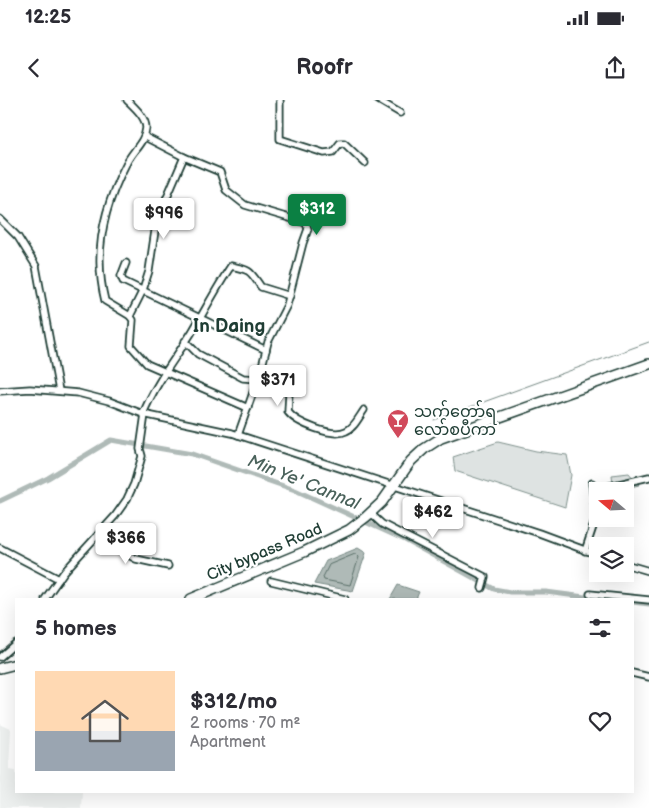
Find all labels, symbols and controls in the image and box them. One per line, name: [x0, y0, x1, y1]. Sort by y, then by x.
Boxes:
text: 12:25: [25, 6, 71, 29]
icon: back: [20, 54, 48, 82]
text: Roofr: [296, 54, 353, 81]
icon: share: [601, 54, 629, 82]
pin: $312: [287, 194, 347, 236]
pin: $996: [134, 198, 194, 240]
text: $312: [299, 200, 335, 219]
text: $996: [145, 204, 184, 223]
district label: In Daing: [193, 315, 265, 338]
pin: $371: [248, 364, 308, 407]
text: $371: [260, 371, 296, 390]
place label: သက်တော်ရ လော်စပီကာ: [414, 400, 497, 440]
bar icon: သက်တော်ရ လော်စပီကာ: [386, 408, 410, 439]
water label: Min Ye' Cannal: [245, 450, 364, 515]
north arrow: [589, 482, 634, 528]
map controls: [589, 482, 634, 582]
pin: $462: [403, 496, 463, 539]
text: $462: [413, 503, 453, 522]
street label: City bypass Road: [204, 519, 325, 585]
pin: $366: [96, 522, 156, 565]
text: $366: [106, 529, 146, 548]
button: layers: [589, 537, 634, 582]
icon: filters: [586, 614, 614, 642]
text: 5 homes: [35, 616, 117, 641]
text: $312/mo: [190, 689, 277, 714]
icon: home: [75, 691, 135, 751]
icon: heart: [586, 707, 614, 735]
text: 2 rooms · 70 m²: [190, 714, 300, 733]
text: Apartment: [190, 733, 266, 752]

